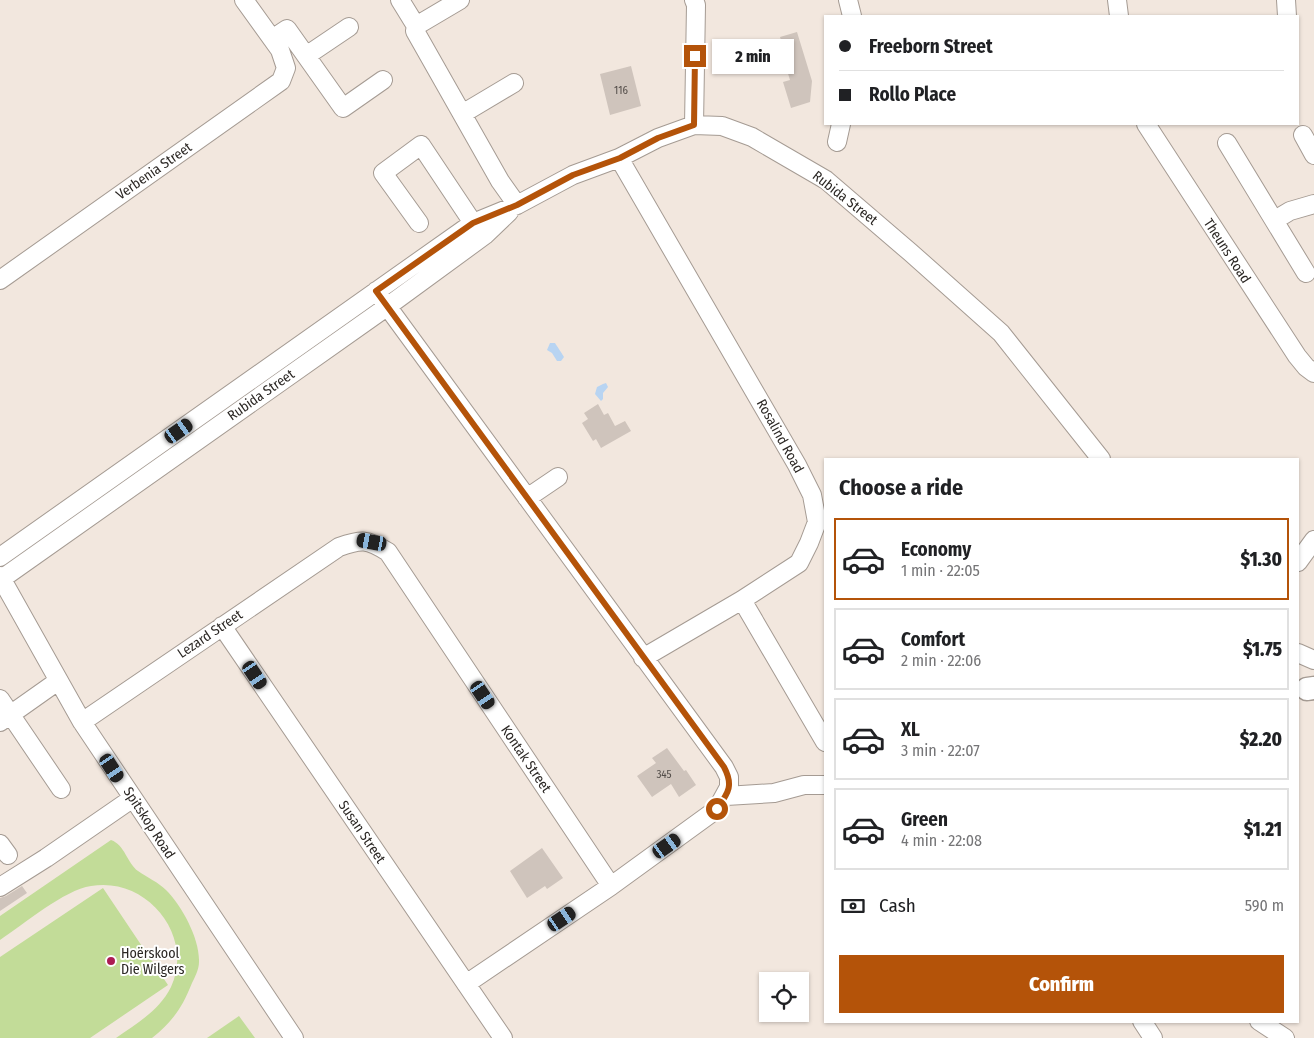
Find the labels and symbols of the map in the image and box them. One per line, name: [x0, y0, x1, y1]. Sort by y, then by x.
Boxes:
callout: 2 min: [712, 38, 795, 74]
route end: [684, 45, 706, 67]
house number: 116: [614, 84, 628, 97]
street label: Verbenia Street: [113, 138, 195, 203]
street label: Rubida Street: [809, 167, 881, 229]
street label: Theuns Road: [1200, 215, 1254, 287]
street label: Rubida Street: [224, 365, 298, 424]
street label: Rosalind Road: [753, 396, 807, 476]
car: [162, 416, 195, 446]
car: [355, 532, 388, 552]
street label: Lezard Street: [174, 606, 246, 662]
car: [240, 658, 269, 692]
car: [468, 678, 497, 712]
street label: Kontak Street: [497, 722, 555, 796]
car: [97, 751, 126, 785]
house number: 345: [656, 768, 672, 781]
street label: Spitskop Road: [120, 784, 178, 862]
street label: Susan Street: [335, 797, 389, 867]
route start: [706, 798, 728, 820]
car: [650, 831, 683, 861]
car: [545, 904, 578, 934]
place label: Hoërskool Die Wilgers: [121, 945, 185, 978]
marker: Hoërskool Die Wilgers: [105, 955, 117, 967]

